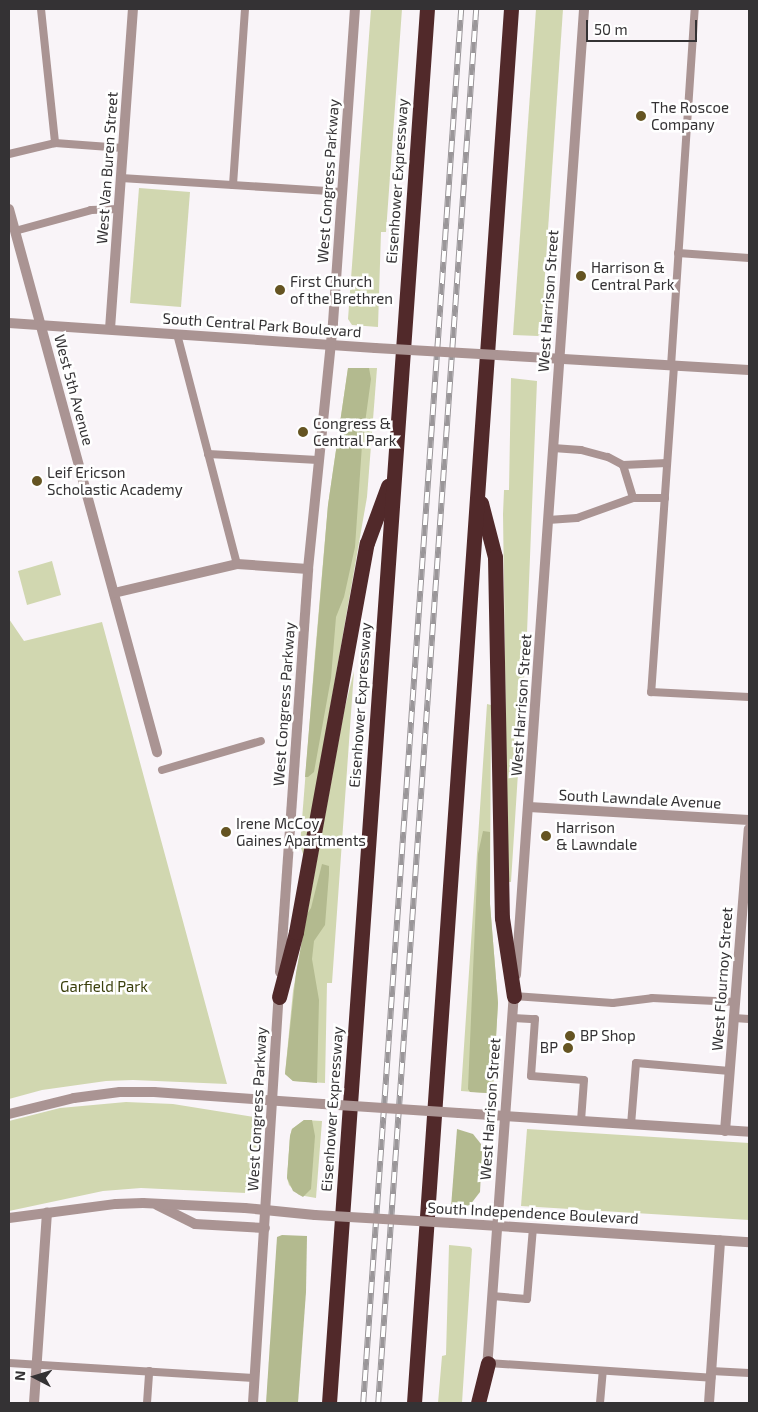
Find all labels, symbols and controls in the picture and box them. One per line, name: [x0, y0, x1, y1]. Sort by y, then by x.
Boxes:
scale bar: [588, 10, 699, 42]
text: 50 m: [594, 20, 628, 38]
street label: West Van Buren Street: [93, 91, 121, 245]
street label: West Congress Parkway: [313, 98, 343, 264]
street label: Eisenhower Expressway: [382, 98, 412, 264]
place label: The Roscoe Company: [651, 98, 729, 133]
marker: The Roscoe Company: [635, 110, 647, 122]
street label: West Harrison Street: [534, 229, 562, 373]
place label: Harrison & Central Park: [591, 258, 675, 293]
marker: Harrison & Central Park: [575, 270, 587, 282]
place label: First Church of the Brethren: [290, 272, 394, 307]
marker: First Church of the Brethren: [274, 284, 286, 296]
street label: South Central Park Boulevard: [162, 309, 362, 341]
street label: West 5th Avenue: [50, 332, 98, 448]
place label: Congress & Central Park: [313, 414, 397, 449]
marker: Congress & Central Park: [297, 426, 309, 438]
place label: Leif Ericson Scholastic Academy: [47, 463, 183, 498]
marker: Leif Ericson Scholastic Academy: [31, 475, 43, 487]
street label: West Congress Parkway: [269, 621, 299, 787]
street label: Eisenhower Expressway: [345, 622, 375, 788]
street label: West Harrison Street: [507, 633, 535, 777]
street label: South Lawndale Avenue: [558, 786, 722, 812]
place label: Irene McCoy Gaines Apartments: [236, 814, 366, 849]
place label: Harrison & Lawndale: [556, 818, 637, 853]
marker: Irene McCoy Gaines Apartments: [220, 826, 232, 838]
marker: Harrison & Lawndale: [540, 830, 552, 842]
street label: West Flournoy Street: [708, 906, 736, 1052]
park label: Garfield Park: [60, 978, 148, 996]
street label: West Congress Parkway: [244, 1026, 270, 1192]
street label: Eisenhower Expressway: [317, 1026, 347, 1192]
place label: BP Shop: [580, 1027, 636, 1045]
marker: BP Shop: [564, 1030, 576, 1042]
street label: West Harrison Street: [476, 1037, 504, 1181]
place label: BP: [540, 1039, 558, 1057]
marker: BP: [562, 1042, 574, 1054]
street label: South Independence Boulevard: [427, 1198, 639, 1228]
north arrow: [10, 1352, 60, 1402]
text: N: [11, 1370, 28, 1381]

